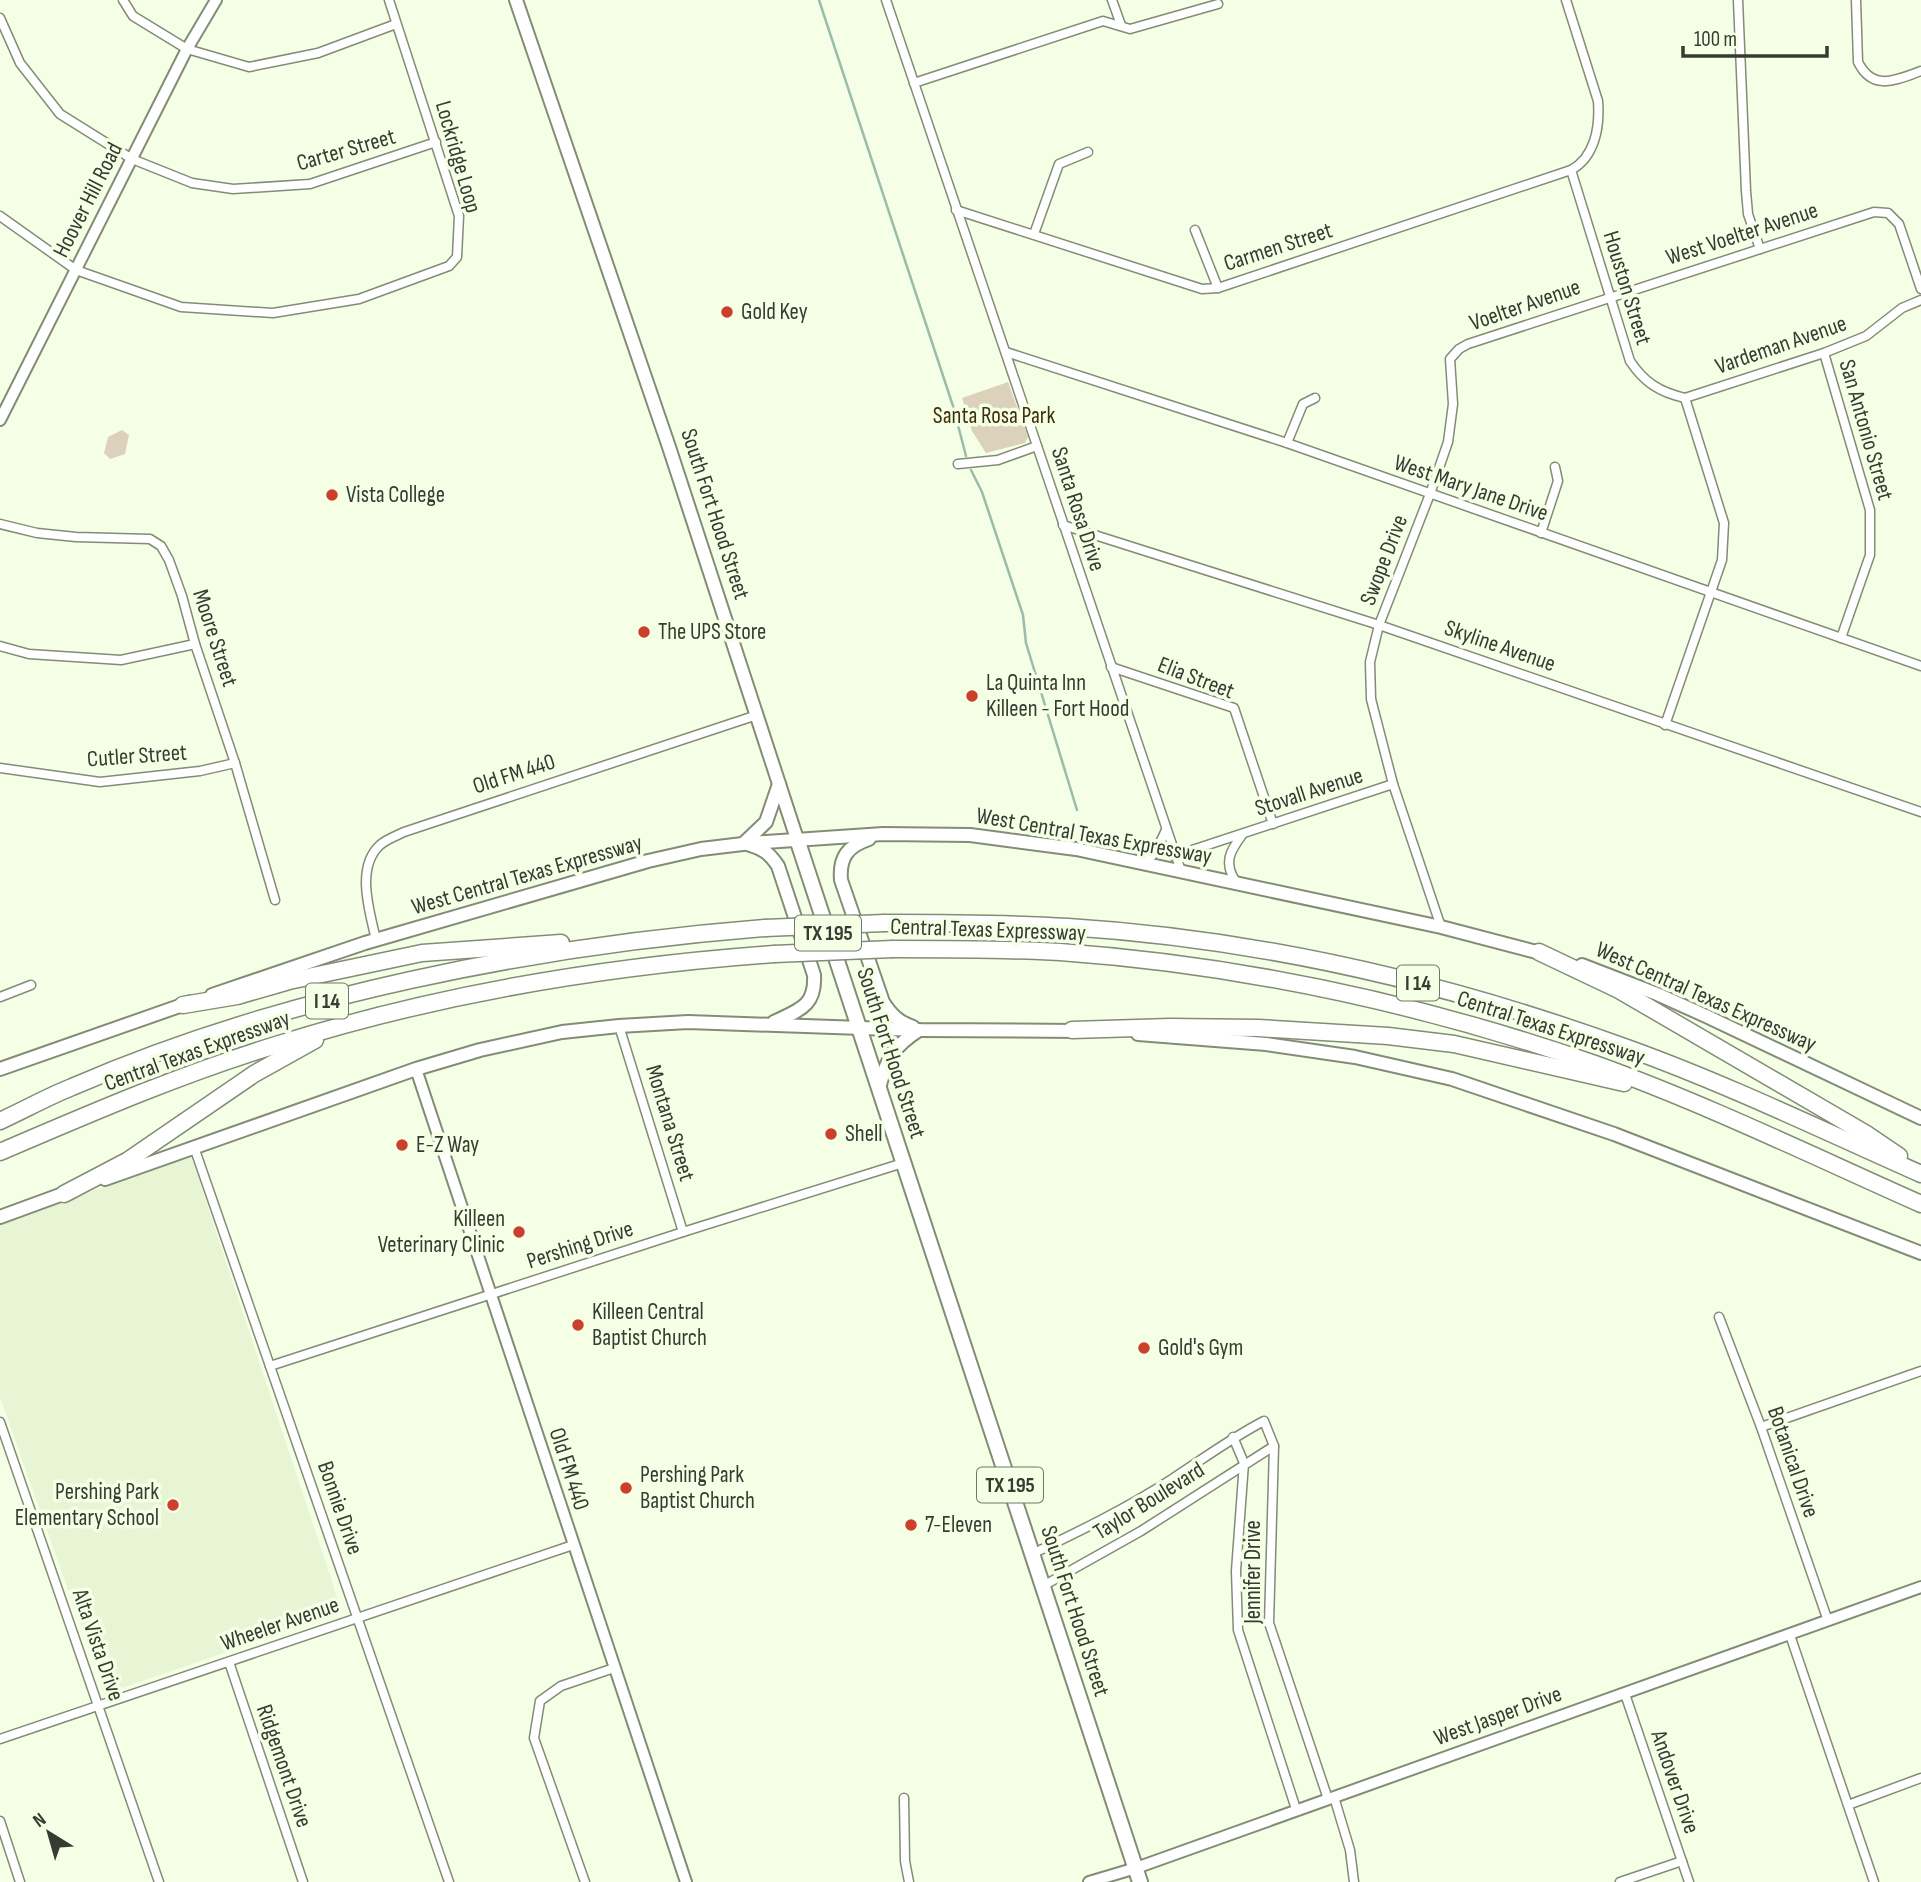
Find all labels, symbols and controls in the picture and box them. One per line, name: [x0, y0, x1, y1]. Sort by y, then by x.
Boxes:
scale bar: [1683, 14, 1826, 58]
text: 100 m: [1694, 27, 1737, 52]
street label: Lockridge Loop: [429, 98, 487, 216]
street label: Carter Street: [293, 123, 399, 177]
street label: Hoover Hill Road: [47, 138, 129, 262]
street label: West Voelter Avenue: [1663, 196, 1821, 272]
street label: Carmen Street: [1220, 216, 1336, 278]
street label: Houston Street: [1596, 228, 1658, 348]
street label: Voelter Avenue: [1466, 273, 1584, 337]
place label: Gold Key: [741, 298, 808, 326]
marker: Gold Key: [719, 304, 735, 320]
street label: Vardeman Avenue: [1712, 309, 1850, 381]
street label: San Antonio Street: [1833, 357, 1899, 503]
park label: Santa Rosa Park: [933, 402, 1055, 430]
street label: South Fort Hood Street: [674, 425, 756, 603]
street label: Santa Rosa Drive: [1045, 443, 1111, 575]
street label: West Mary Jane Drive: [1390, 449, 1552, 527]
place label: Vista College: [346, 481, 445, 509]
marker: Vista College: [324, 487, 340, 503]
street label: Swope Drive: [1354, 511, 1414, 609]
street label: Moore Street: [186, 586, 244, 690]
street label: Skyline Avenue: [1441, 614, 1559, 678]
place label: The UPS Store: [658, 618, 766, 646]
marker: The UPS Store: [636, 624, 652, 640]
street label: Elia Street: [1154, 651, 1238, 705]
place label: La Quinta Inn Killeen - Fort Hood: [986, 669, 1129, 723]
marker: La Quinta Inn Killeen - Fort Hood: [964, 688, 980, 704]
street label: Cutler Street: [86, 739, 188, 773]
street label: Old FM 440: [469, 748, 559, 800]
street label: Stovall Avenue: [1251, 761, 1367, 823]
street label: West Central Texas Expressway: [974, 801, 1214, 871]
street label: West Central Texas Expressway: [408, 829, 646, 921]
street label: Central Texas Expressway: [890, 913, 1086, 947]
road number: TX 195: [795, 916, 861, 950]
street label: West Central Texas Expressway: [1591, 936, 1821, 1058]
street label: South Fort Hood Street: [850, 964, 932, 1142]
road number: I 14: [1397, 965, 1439, 1000]
road number: I 14: [306, 984, 348, 1018]
street label: Central Texas Expressway: [1454, 984, 1649, 1072]
street label: Central Texas Expressway: [100, 1004, 294, 1098]
street label: Montana Street: [639, 1062, 701, 1184]
place label: Shell: [845, 1120, 883, 1148]
marker: Shell: [823, 1126, 839, 1142]
place label: E-Z Way: [416, 1131, 479, 1159]
marker: E-Z Way: [394, 1137, 410, 1153]
place label: Killeen Veterinary Clinic: [378, 1205, 505, 1259]
street label: Pershing Drive: [523, 1215, 637, 1275]
marker: Killeen Veterinary Clinic: [511, 1224, 527, 1240]
place label: Killeen Central Baptist Church: [592, 1298, 707, 1352]
marker: Killeen Central Baptist Church: [570, 1317, 586, 1333]
place label: Gold's Gym: [1158, 1334, 1243, 1362]
marker: Gold's Gym: [1136, 1340, 1152, 1356]
street label: Botanical Drive: [1761, 1403, 1825, 1521]
street label: Old FM 440: [543, 1424, 595, 1514]
street label: Taylor Boulevard: [1088, 1456, 1210, 1546]
street label: Bonnie Drive: [311, 1458, 369, 1558]
place label: Pershing Park Baptist Church: [640, 1461, 755, 1515]
road number: TX 195: [977, 1468, 1043, 1502]
place label: Pershing Park Elementary School: [15, 1478, 159, 1532]
marker: Pershing Park Baptist Church: [618, 1480, 634, 1496]
marker: Pershing Park Elementary School: [165, 1497, 181, 1513]
place label: 7-Eleven: [925, 1511, 992, 1539]
marker: 7-Eleven: [903, 1517, 919, 1533]
street label: Jennifer Drive: [1239, 1520, 1267, 1625]
street label: South Fort Hood Street: [1034, 1522, 1116, 1700]
street label: Alta Vista Drive: [66, 1585, 130, 1705]
street label: Wheeler Avenue: [217, 1591, 343, 1657]
street label: West Jasper Drive: [1430, 1680, 1566, 1752]
street label: Ridgemont Drive: [250, 1701, 318, 1831]
street label: Andover Drive: [1644, 1726, 1706, 1837]
north arrow: [14, 1798, 84, 1868]
text: N: [29, 1808, 51, 1833]

